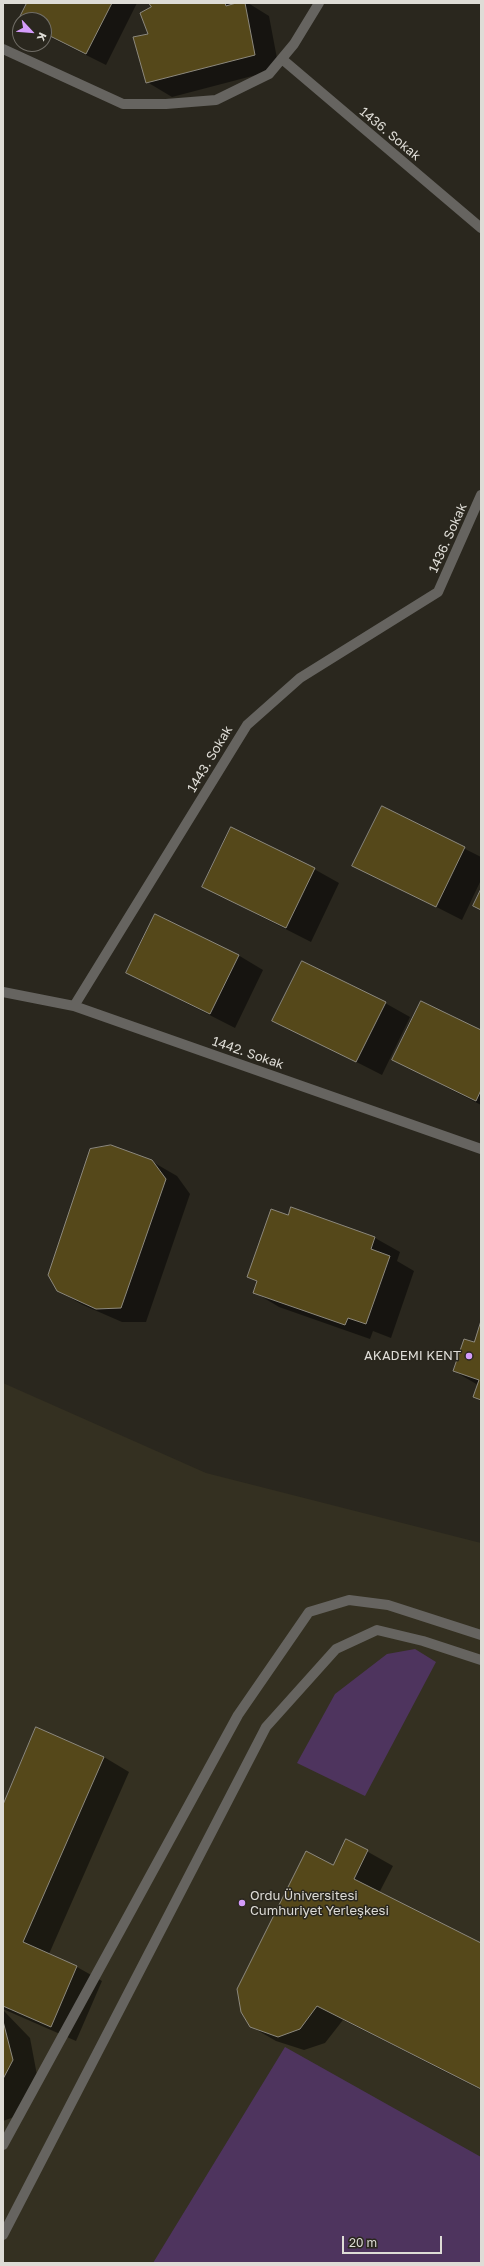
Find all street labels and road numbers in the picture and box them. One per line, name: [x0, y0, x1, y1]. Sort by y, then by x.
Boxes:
street label: 1436. Sokak: [356, 104, 424, 164]
street label: 1436. Sokak: [426, 501, 470, 575]
street label: 1443. Sokak: [184, 723, 236, 795]
street label: 1442. Sokak: [210, 1033, 286, 1073]

